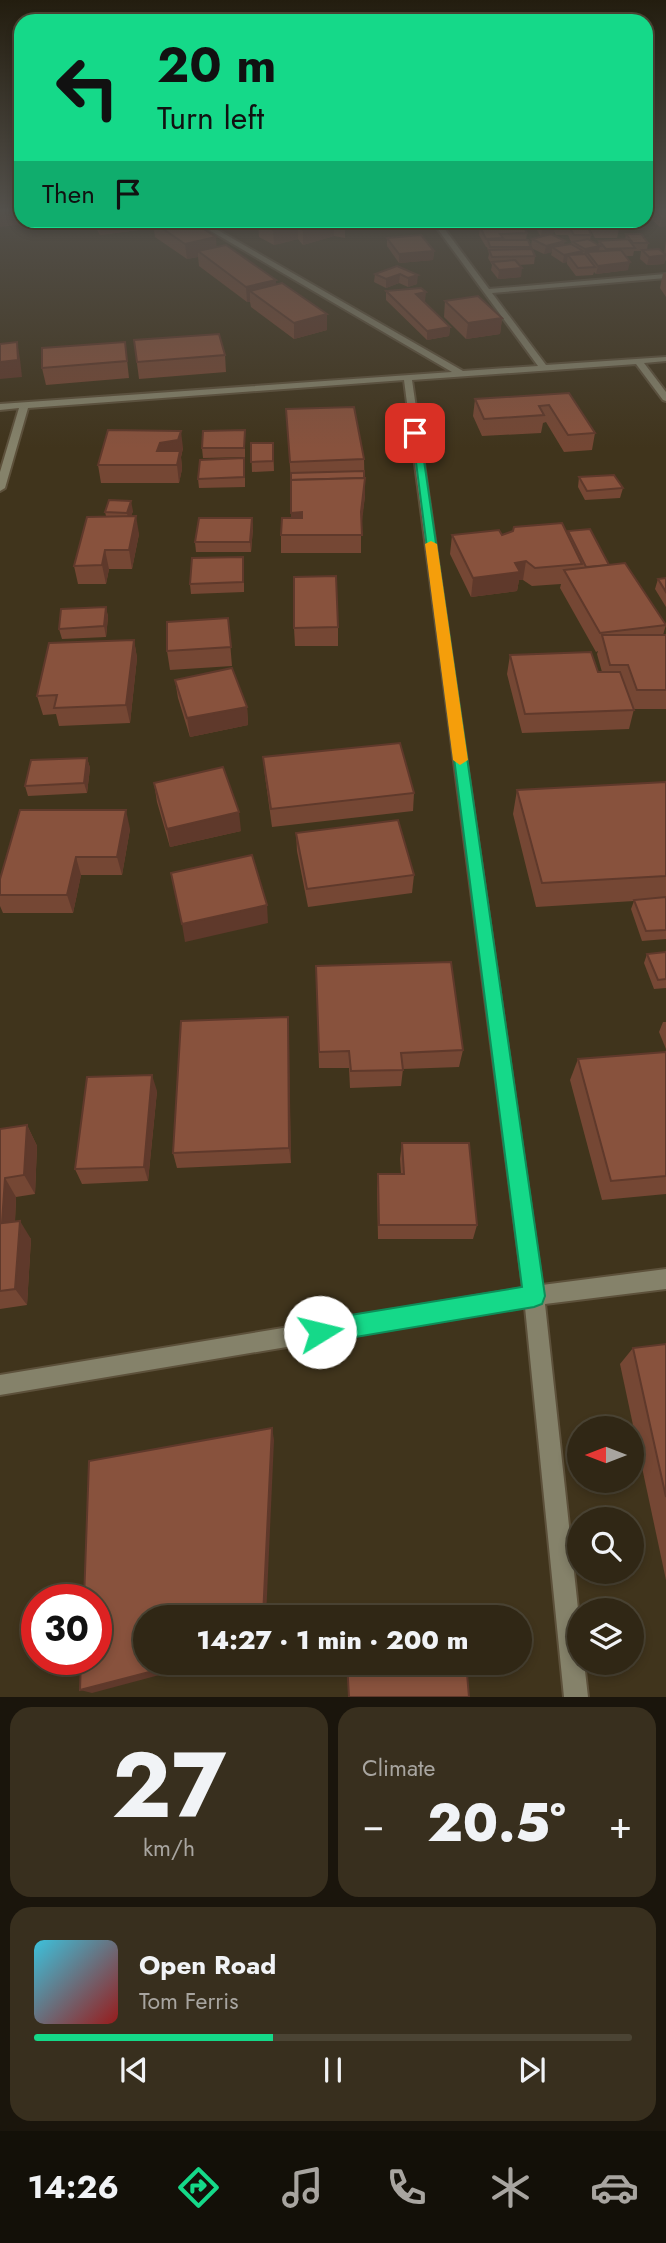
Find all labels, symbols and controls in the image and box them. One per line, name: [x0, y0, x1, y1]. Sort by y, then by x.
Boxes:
text: 20 m: [157, 30, 276, 100]
icon: left: [42, 42, 133, 133]
text: Turn left: [157, 95, 264, 141]
text: Then: [42, 175, 95, 213]
icon: arrive: [109, 175, 147, 213]
pin: [385, 403, 445, 463]
icon: arrive: [396, 414, 434, 452]
position arrow: [283, 1295, 357, 1369]
north arrow: [567, 1416, 644, 1493]
map controls: [567, 1416, 644, 1675]
button: search: [567, 1507, 644, 1584]
speed limit sign: 30: [21, 1584, 112, 1675]
button: layers: [567, 1598, 644, 1675]
text: 14:27 · 1 min · 200 m: [197, 1621, 468, 1659]
text: 27: [112, 1720, 226, 1851]
text: Climate: [362, 1751, 435, 1785]
text: 20.5°: [427, 1785, 566, 1861]
text: −: [362, 1797, 384, 1852]
text: +: [609, 1797, 632, 1852]
text: km/h: [143, 1831, 195, 1865]
text: Open Road: [139, 1946, 276, 1984]
text: Tom Ferris: [139, 1984, 238, 2018]
icon: previous: [115, 2051, 153, 2089]
icon: pause: [314, 2051, 352, 2089]
icon: next: [513, 2051, 551, 2089]
icon: directions: [174, 2163, 223, 2212]
icon: music: [278, 2163, 327, 2212]
icon: phone: [382, 2163, 431, 2212]
icon: climate: [486, 2163, 535, 2212]
icon: car: [590, 2163, 639, 2212]
text: 14:26: [27, 2164, 119, 2210]

